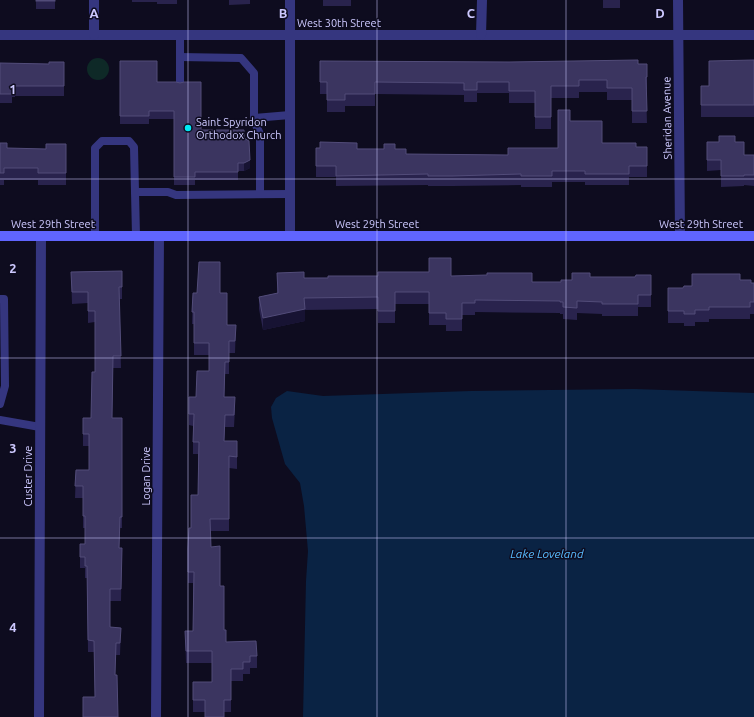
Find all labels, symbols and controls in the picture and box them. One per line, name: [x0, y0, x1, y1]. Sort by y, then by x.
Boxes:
text: A: [89, 6, 99, 20]
text: B: [279, 6, 288, 20]
text: C: [467, 6, 476, 20]
text: D: [655, 6, 665, 20]
street label: West 30th Street: [297, 17, 382, 29]
street label: Sheridan Avenue: [660, 76, 674, 160]
text: 1: [9, 82, 17, 96]
place label: Saint Spyridon Orthodox Church: [196, 116, 281, 141]
marker: Saint Spyridon Orthodox Church: [183, 123, 193, 133]
street label: West 29th Street: [11, 218, 96, 230]
street label: West 29th Street: [335, 218, 420, 230]
street label: West 29th Street: [659, 218, 744, 230]
text: 2: [9, 261, 17, 275]
text: 3: [9, 441, 17, 455]
street label: Custer Drive: [22, 446, 34, 506]
street label: Logan Drive: [140, 447, 152, 505]
water label: Lake Loveland: [510, 547, 584, 560]
text: 4: [9, 620, 17, 634]

